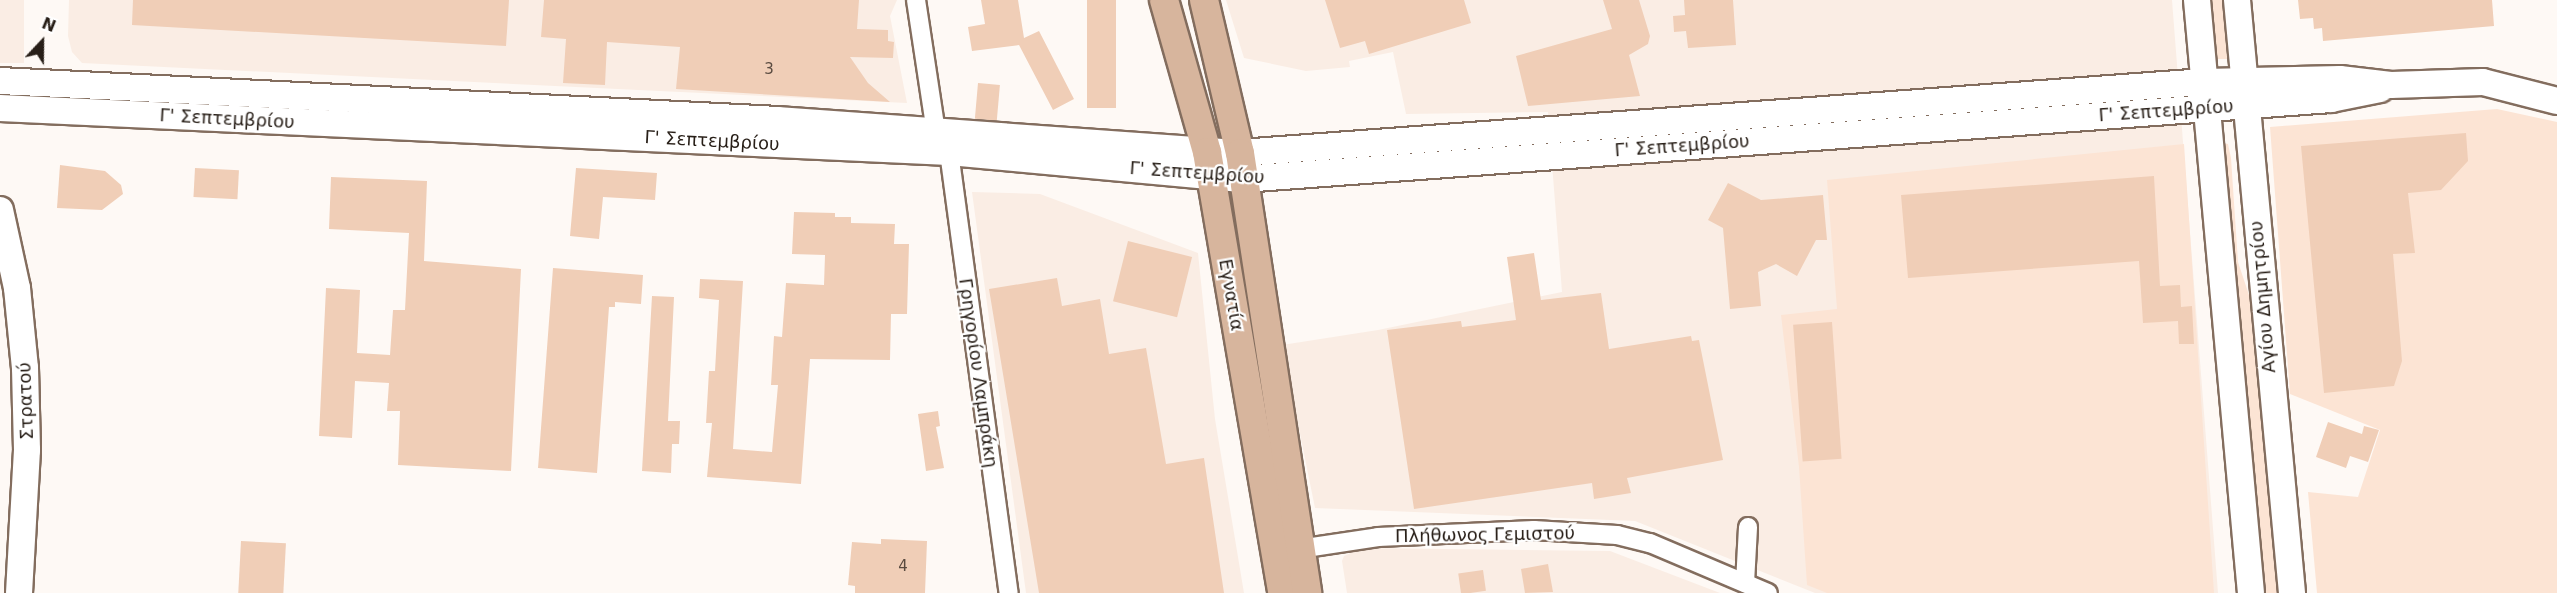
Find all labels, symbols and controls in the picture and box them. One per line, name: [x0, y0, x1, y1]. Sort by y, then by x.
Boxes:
north arrow: [12, 12, 72, 72]
text: N: [39, 14, 59, 36]
house number: 3: [764, 61, 774, 79]
street label: Γ' Σεπτεμβρίου: [2098, 96, 2234, 126]
street label: Γ' Σεπτεμβρίου: [159, 105, 295, 133]
street label: Γ' Σεπτεμβρίου: [644, 127, 780, 155]
street label: Γ' Σεπτεμβρίου: [1614, 131, 1750, 161]
street label: Γ' Σεπτεμβρίου: [1129, 158, 1265, 188]
street label: Αγίου Δημητρίου: [2246, 220, 2280, 374]
street label: Εγνατία: [1214, 257, 1248, 333]
street label: Γρηγορίου Λαμπράκη: [954, 277, 1002, 469]
street label: Στρατού: [14, 362, 38, 440]
street label: Πλήθωνος Γεμιστού: [1395, 523, 1575, 547]
house number: 4: [898, 558, 908, 576]

